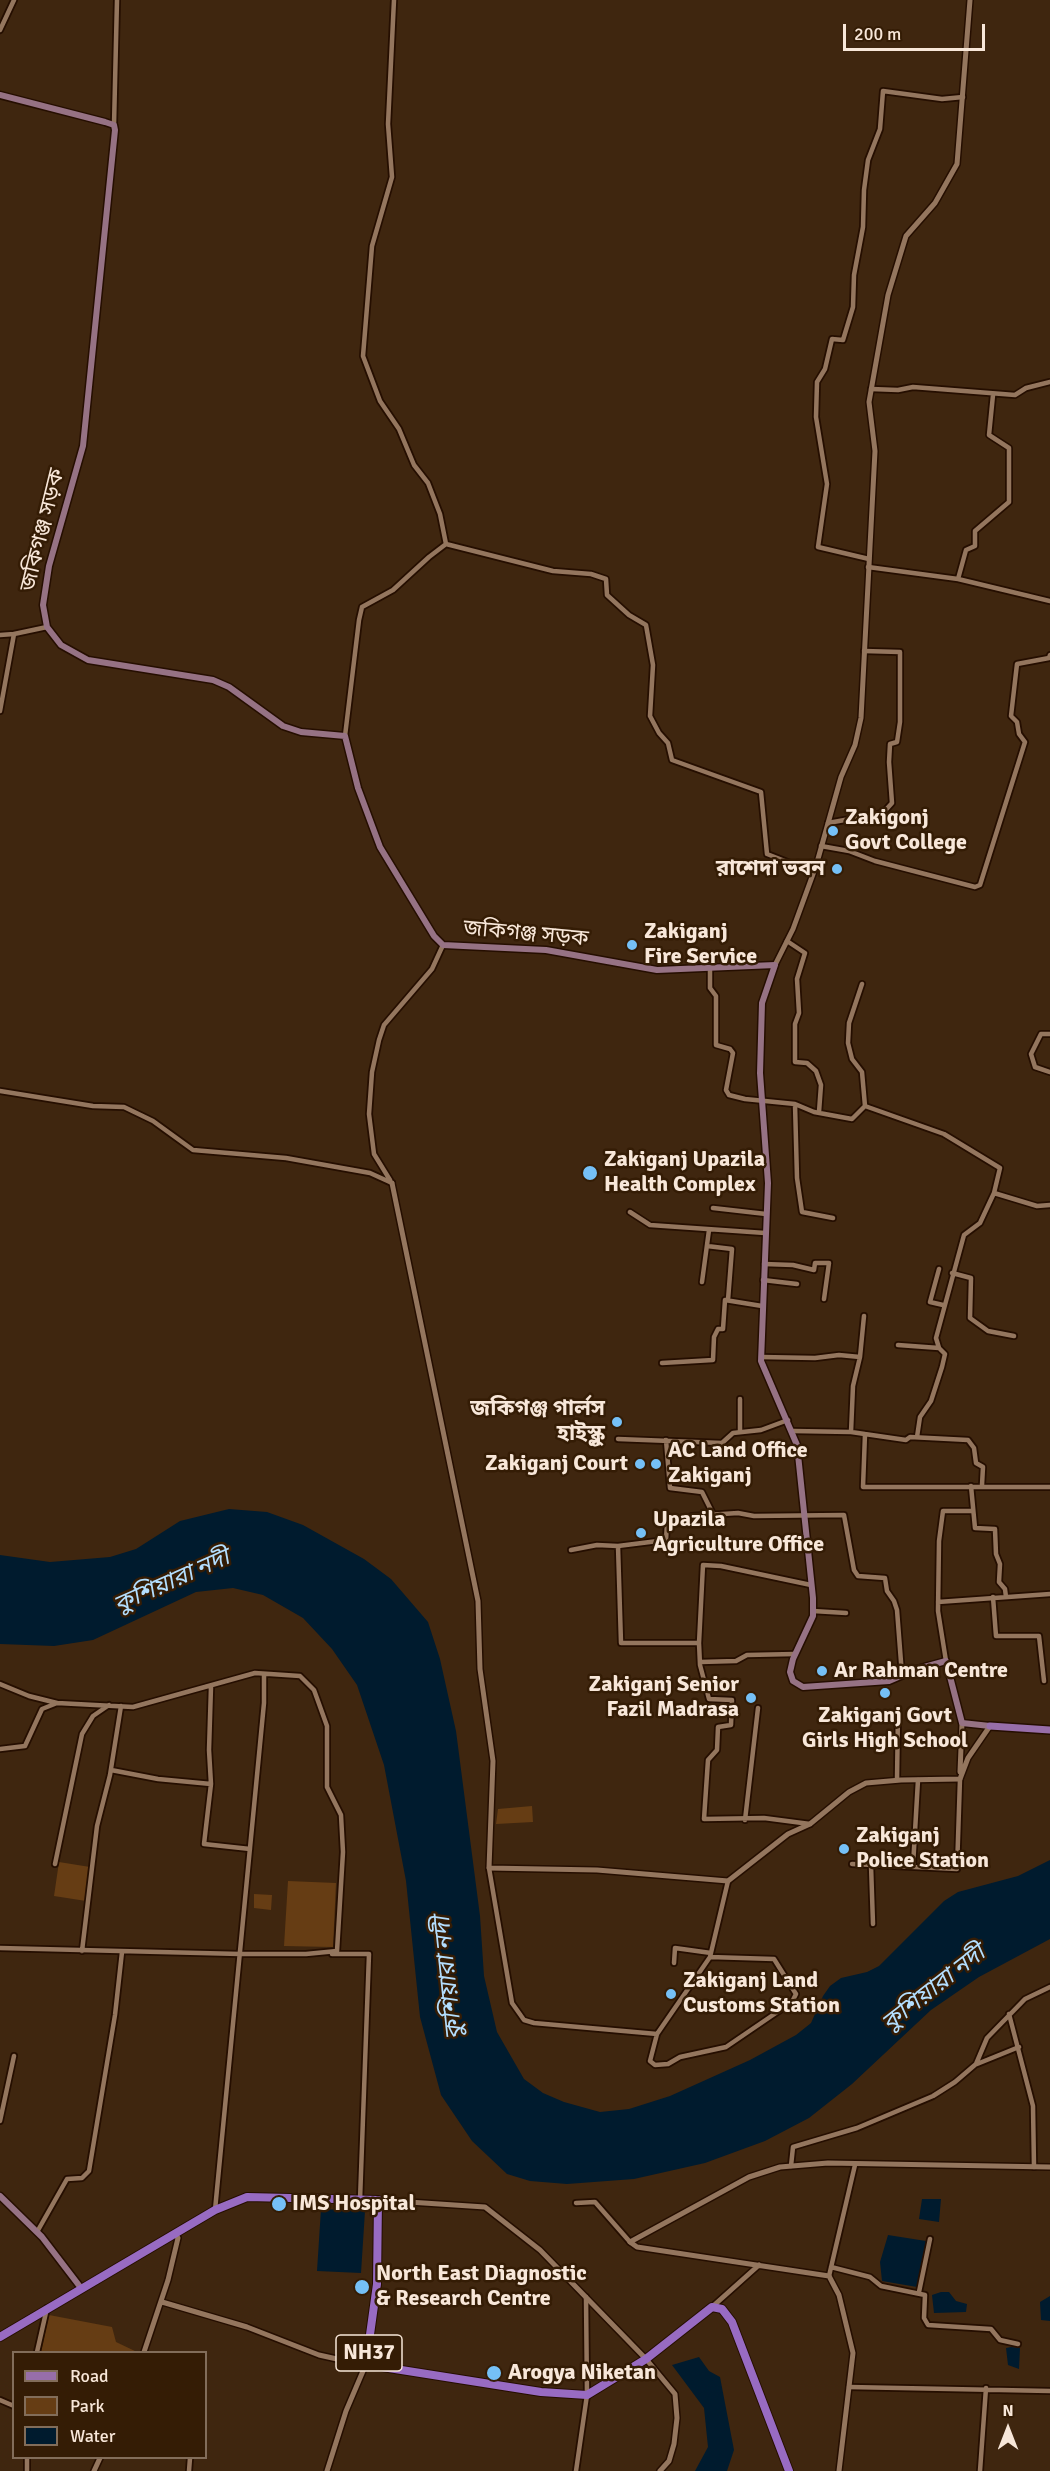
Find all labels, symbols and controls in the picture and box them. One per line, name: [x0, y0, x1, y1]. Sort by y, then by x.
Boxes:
scale bar: [846, 12, 988, 50]
text: 200 m: [854, 23, 901, 45]
street label: জকিগঞ্জ সড়ক: [15, 466, 71, 594]
place label: Zakigonj Govt College: [845, 805, 967, 856]
marker: Zakigonj Govt College: [826, 824, 840, 838]
place label: রাশেদা ভবন: [716, 856, 825, 882]
marker: রাশেদা ভবন: [830, 862, 844, 876]
street label: জকিগঞ্জ সড়ক: [462, 915, 590, 953]
place label: Zakiganj Fire Service: [644, 919, 757, 970]
marker: Zakiganj Fire Service: [625, 938, 639, 952]
place label: Zakiganj Upazila Health Complex: [604, 1147, 765, 1198]
marker: Zakiganj Upazila Health Complex: [581, 1164, 599, 1182]
place label: জকিগঞ্জ গার্লস হাইস্কুল: [470, 1396, 605, 1448]
marker: জকিগঞ্জ গার্লস হাইস্কুল: [610, 1415, 624, 1429]
place label: AC Land Office Zakiganj: [668, 1438, 808, 1490]
place label: Zakiganj Court: [485, 1451, 628, 1477]
marker: Zakiganj Court: [633, 1457, 647, 1471]
marker: AC Land Office Zakiganj: [649, 1457, 663, 1471]
place label: Upazila Agriculture Office: [653, 1507, 824, 1558]
marker: Upazila Agriculture Office: [634, 1526, 648, 1540]
water label: কুশিয়ারা নদী: [110, 1544, 234, 1620]
place label: Ar Rahman Centre: [834, 1658, 1008, 1684]
marker: Ar Rahman Centre: [815, 1664, 829, 1678]
place label: Zakiganj Senior Fazil Madrasa: [589, 1672, 739, 1724]
marker: Zakiganj Govt Girls High School: [878, 1686, 892, 1700]
marker: Zakiganj Senior Fazil Madrasa: [744, 1691, 758, 1705]
place label: Zakiganj Govt Girls High School: [802, 1703, 968, 1754]
place label: Zakiganj Police Station: [856, 1823, 989, 1874]
marker: Zakiganj Police Station: [837, 1842, 851, 1856]
water label: কুশিয়ারা নদী: [428, 1915, 470, 2041]
water label: কুশিয়ারা নদী: [876, 1940, 992, 2038]
place label: Zakiganj Land Customs Station: [683, 1968, 840, 2020]
marker: Zakiganj Land Customs Station: [664, 1987, 678, 2001]
place label: IMS Hospital: [292, 2191, 415, 2217]
marker: IMS Hospital: [270, 2195, 288, 2213]
place label: North East Diagnostic & Research Centre: [376, 2261, 587, 2312]
marker: North East Diagnostic & Research Centre: [353, 2278, 371, 2296]
road number: NH37: [336, 2335, 402, 2371]
legend: [12, 2351, 207, 2459]
place label: Arogya Niketan: [508, 2360, 656, 2386]
marker: Arogya Niketan: [485, 2364, 503, 2382]
text: Road: [70, 2365, 109, 2387]
text: Park: [70, 2395, 105, 2417]
north arrow: [978, 2399, 1038, 2459]
text: N: [1002, 2401, 1014, 2421]
text: Water: [70, 2425, 115, 2447]

